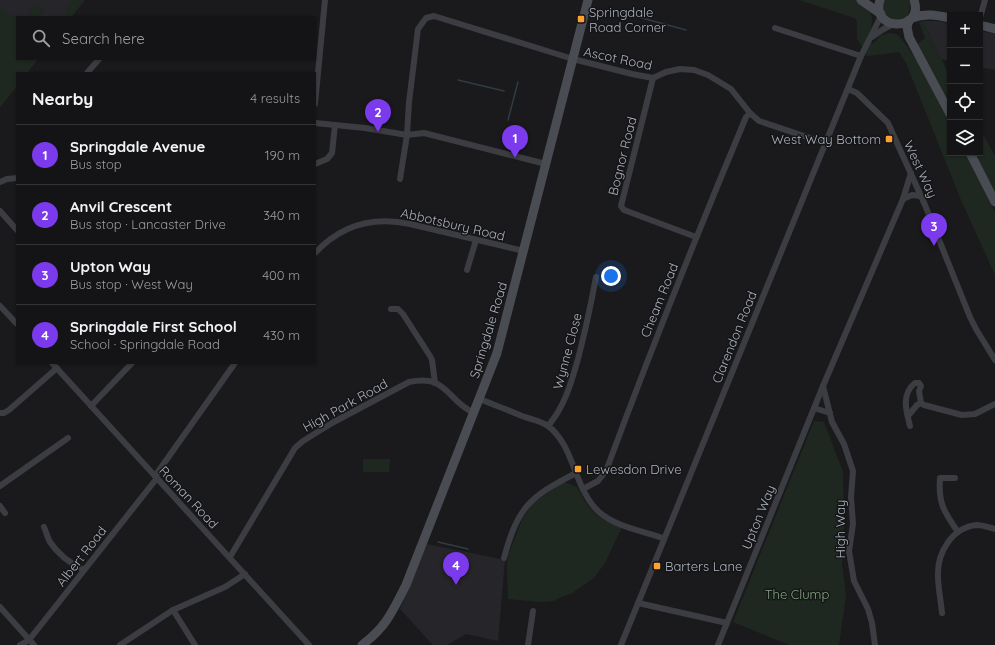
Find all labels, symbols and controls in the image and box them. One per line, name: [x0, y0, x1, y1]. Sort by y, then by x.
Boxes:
place label: Springdale Road Corner: [589, 4, 666, 35]
map controls: [947, 12, 983, 156]
button: +: [947, 12, 983, 48]
marker: Springdale Road Corner: [576, 14, 586, 24]
search box: [16, 16, 316, 60]
icon: search: [30, 27, 52, 49]
text: Search here: [62, 29, 145, 48]
street label: Ascot Road: [582, 43, 654, 73]
button: −: [947, 48, 983, 84]
button: locate: [947, 84, 983, 120]
text: Nearby: [32, 88, 93, 109]
text: 4 results: [250, 90, 300, 106]
pin: 2: [365, 99, 391, 132]
street label: Bognor Road: [604, 115, 640, 197]
button: layers: [947, 120, 983, 156]
pin: 1: [502, 125, 528, 158]
place label: West Way Bottom: [771, 131, 881, 147]
marker: West Way Bottom: [884, 134, 894, 144]
text: Springdale Avenue: [70, 137, 205, 156]
street label: West Way: [901, 138, 941, 200]
text: 1: [42, 147, 48, 163]
text: 190 m: [265, 147, 300, 163]
text: Bus stop: [70, 156, 122, 172]
text: Anvil Crescent: [70, 197, 172, 216]
street label: Abbotsbury Road: [399, 204, 507, 244]
text: 2: [41, 207, 49, 223]
text: 340 m: [263, 207, 300, 223]
pin: 3: [921, 213, 947, 246]
text: Bus stop · Lancaster Drive: [70, 216, 226, 232]
text: Upton Way: [70, 257, 151, 276]
street label: Cheam Road: [637, 260, 681, 340]
your location: [601, 266, 621, 286]
text: 3: [42, 267, 48, 283]
text: 400 m: [262, 267, 300, 283]
text: Bus stop · West Way: [70, 276, 193, 292]
street label: Springdale Road: [466, 280, 510, 380]
street label: Clarendon Road: [708, 289, 760, 385]
street label: Wynne Close: [549, 311, 585, 391]
text: Springdale First School: [70, 317, 237, 336]
text: 4: [41, 327, 49, 343]
text: 430 m: [263, 327, 300, 343]
text: School · Springdale Road: [70, 336, 220, 352]
street label: High Park Road: [300, 375, 390, 435]
place label: Lewesdon Drive: [586, 461, 682, 477]
street label: Roman Road: [156, 462, 222, 532]
marker: Lewesdon Drive: [573, 464, 583, 474]
street label: Upton Way: [738, 482, 778, 552]
street label: High Way: [832, 500, 848, 558]
street label: Albert Road: [53, 523, 109, 589]
pin: 4: [443, 552, 469, 585]
place label: Barters Lane: [665, 558, 742, 574]
marker: Barters Lane: [652, 561, 662, 571]
park label: The Clump: [765, 586, 829, 602]

